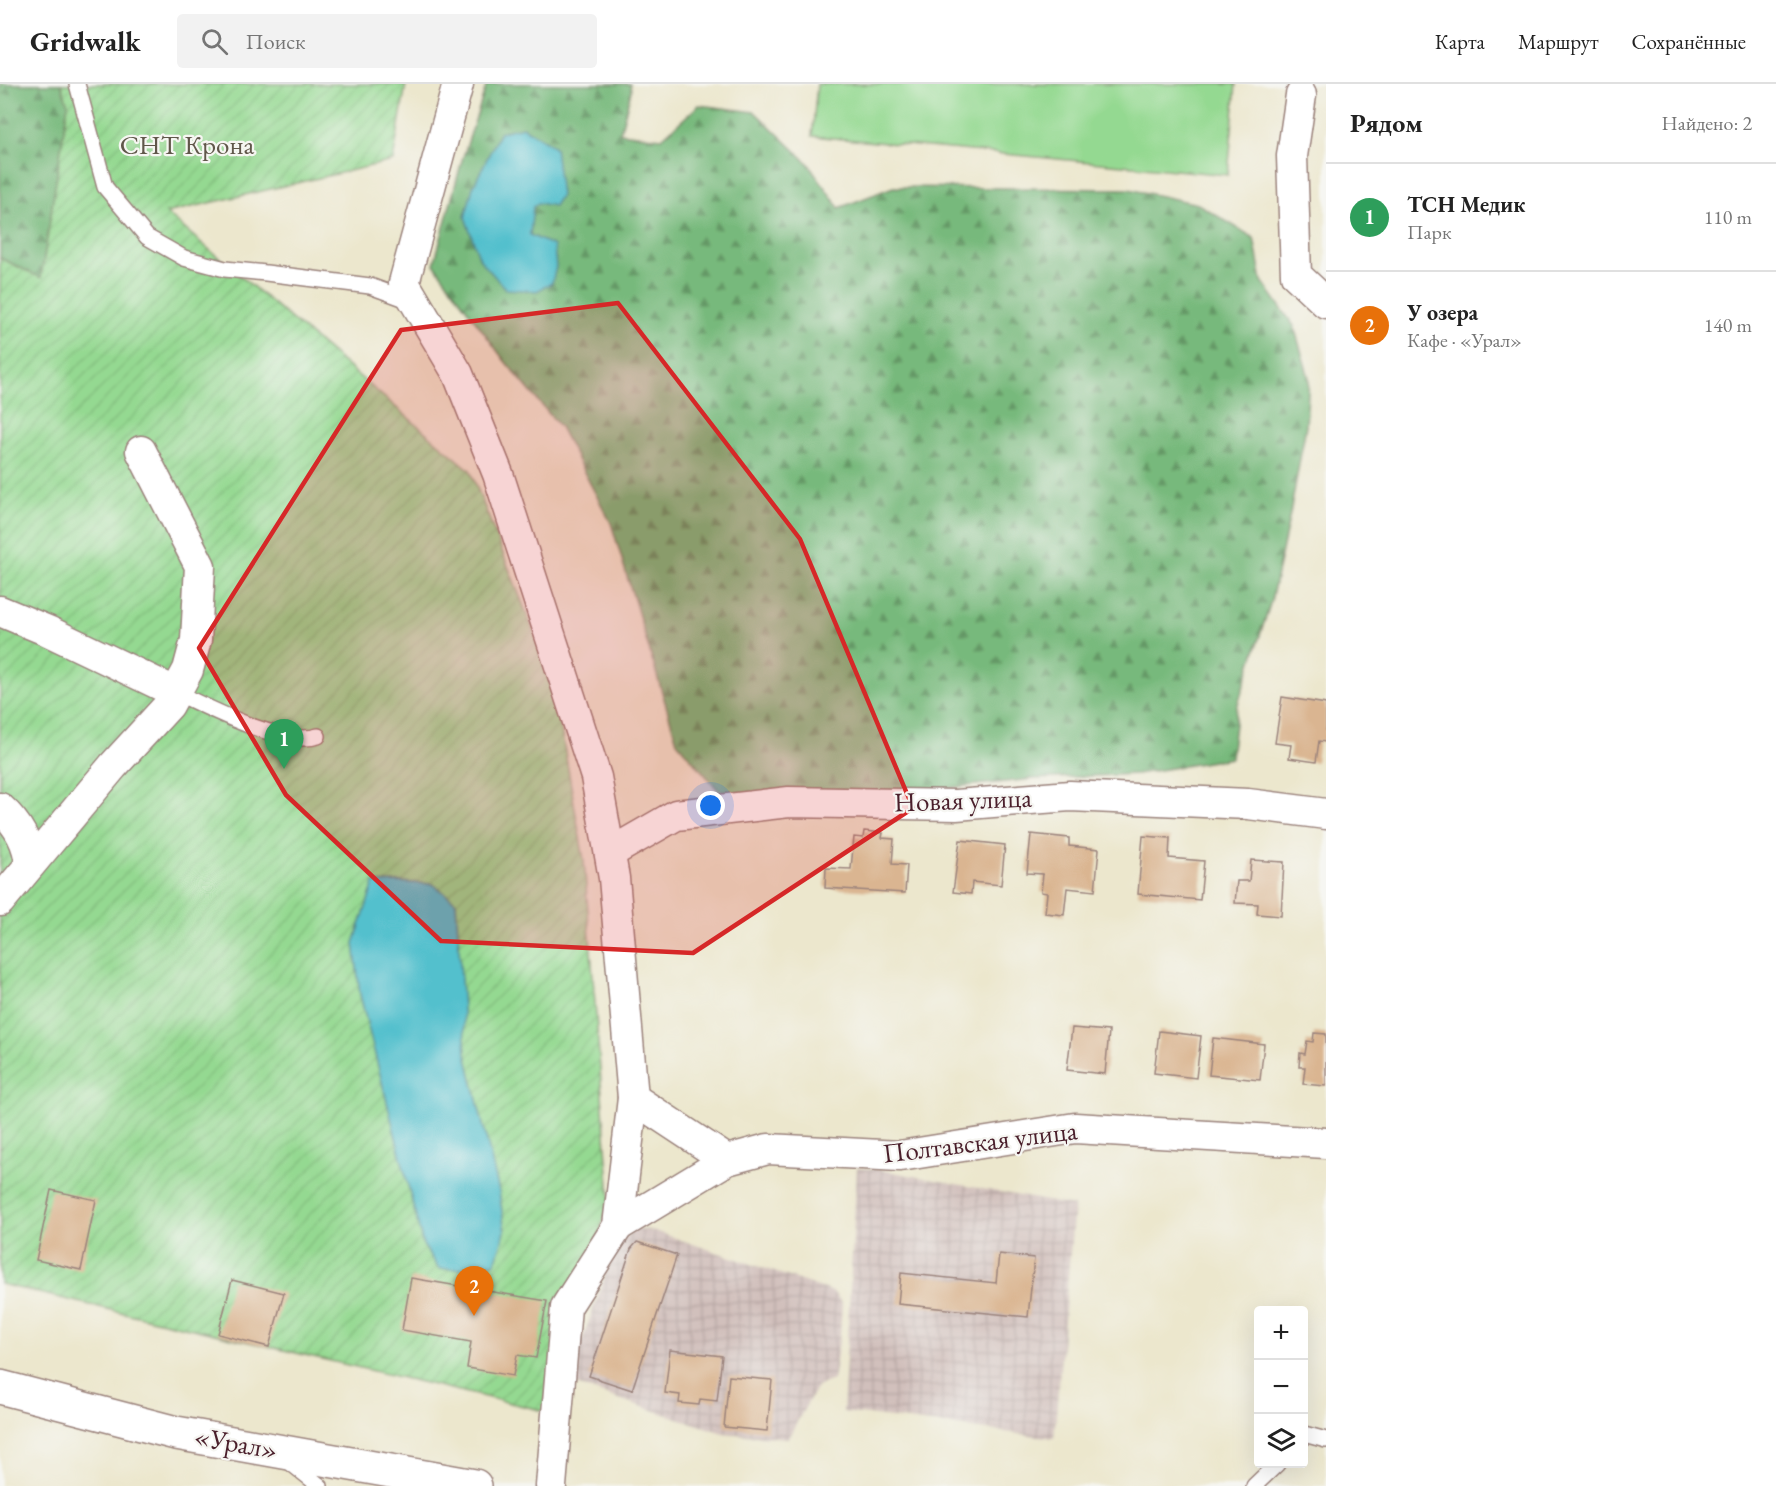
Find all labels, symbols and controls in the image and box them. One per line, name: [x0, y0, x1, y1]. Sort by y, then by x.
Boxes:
search box: [177, 14, 597, 68]
text: Gridwalk: [30, 23, 141, 59]
icon: search: [198, 25, 231, 58]
text: Поиск: [246, 27, 305, 56]
text: Карта: [1435, 28, 1485, 55]
text: Маршрут: [1518, 28, 1599, 55]
text: Сохранённые: [1632, 28, 1746, 55]
text: Рядом: [1350, 106, 1423, 140]
text: Найдено: 2: [1661, 110, 1752, 136]
park label: СНТ Крона: [120, 127, 255, 162]
text: ТСН Медик: [1407, 190, 1525, 219]
text: 1: [1364, 204, 1375, 230]
text: 110 m: [1704, 204, 1752, 230]
text: Парк: [1407, 219, 1451, 245]
text: У озера: [1407, 298, 1478, 327]
text: 2: [1364, 312, 1375, 338]
text: 140 m: [1704, 312, 1752, 338]
text: Кафе · «Урал»: [1407, 327, 1522, 353]
pin: 1: [264, 720, 304, 769]
street label: Новая улица: [893, 780, 1033, 819]
your location: [696, 791, 725, 820]
street label: Полтавская улица: [881, 1112, 1079, 1171]
pin: 2: [454, 1266, 494, 1316]
map controls: [1254, 1306, 1308, 1468]
button: +: [1254, 1306, 1308, 1360]
button: −: [1254, 1360, 1308, 1414]
button: layers: [1254, 1414, 1308, 1468]
street label: «Урал»: [192, 1418, 281, 1467]

